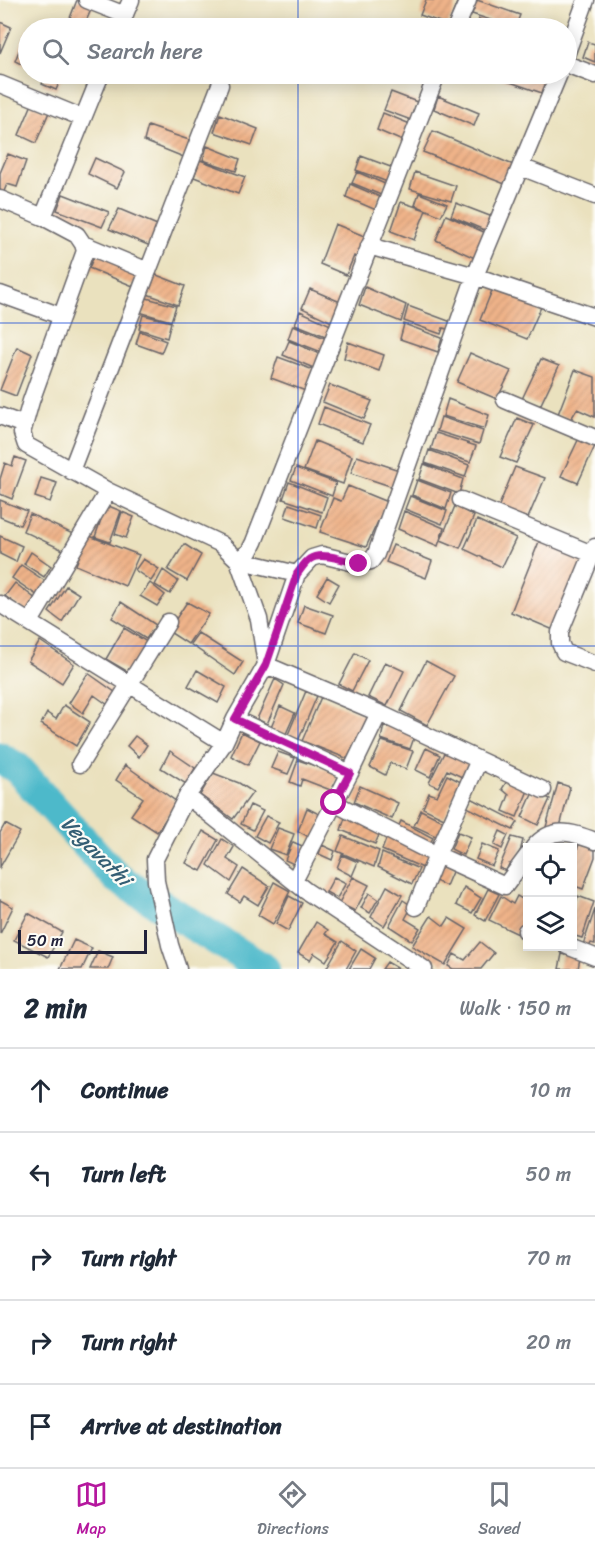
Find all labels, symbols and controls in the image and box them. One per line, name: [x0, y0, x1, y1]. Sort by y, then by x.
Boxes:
search box: [18, 18, 577, 84]
text: Search here: [87, 32, 203, 71]
icon: search: [39, 35, 72, 68]
route end: [345, 550, 371, 576]
route start: [320, 789, 346, 815]
water label: Vegavathi: [51, 806, 144, 899]
map controls: [523, 843, 577, 951]
button: locate: [523, 843, 577, 897]
button: layers: [523, 897, 577, 951]
text: 50 m: [27, 926, 63, 955]
scale bar: [18, 927, 147, 954]
text: 2 min: [24, 985, 87, 1031]
text: Walk · 150 m: [459, 991, 571, 1026]
text: Continue: [81, 1071, 169, 1110]
text: 10 m: [529, 1073, 571, 1108]
icon: ahead: [24, 1074, 57, 1107]
text: Turn left: [81, 1155, 166, 1194]
text: 50 m: [526, 1157, 571, 1192]
icon: left: [24, 1158, 57, 1191]
text: Turn right: [81, 1239, 176, 1278]
text: 70 m: [526, 1241, 571, 1276]
icon: right: [24, 1242, 57, 1275]
text: Turn right: [81, 1323, 176, 1362]
text: 20 m: [526, 1325, 571, 1360]
icon: right: [24, 1326, 57, 1359]
text: Arrive at destination: [81, 1407, 282, 1446]
icon: arrive: [24, 1410, 57, 1443]
tab: Map: [75, 1478, 108, 1543]
tab: Directions: [257, 1478, 329, 1543]
tab: Saved: [478, 1478, 520, 1543]

